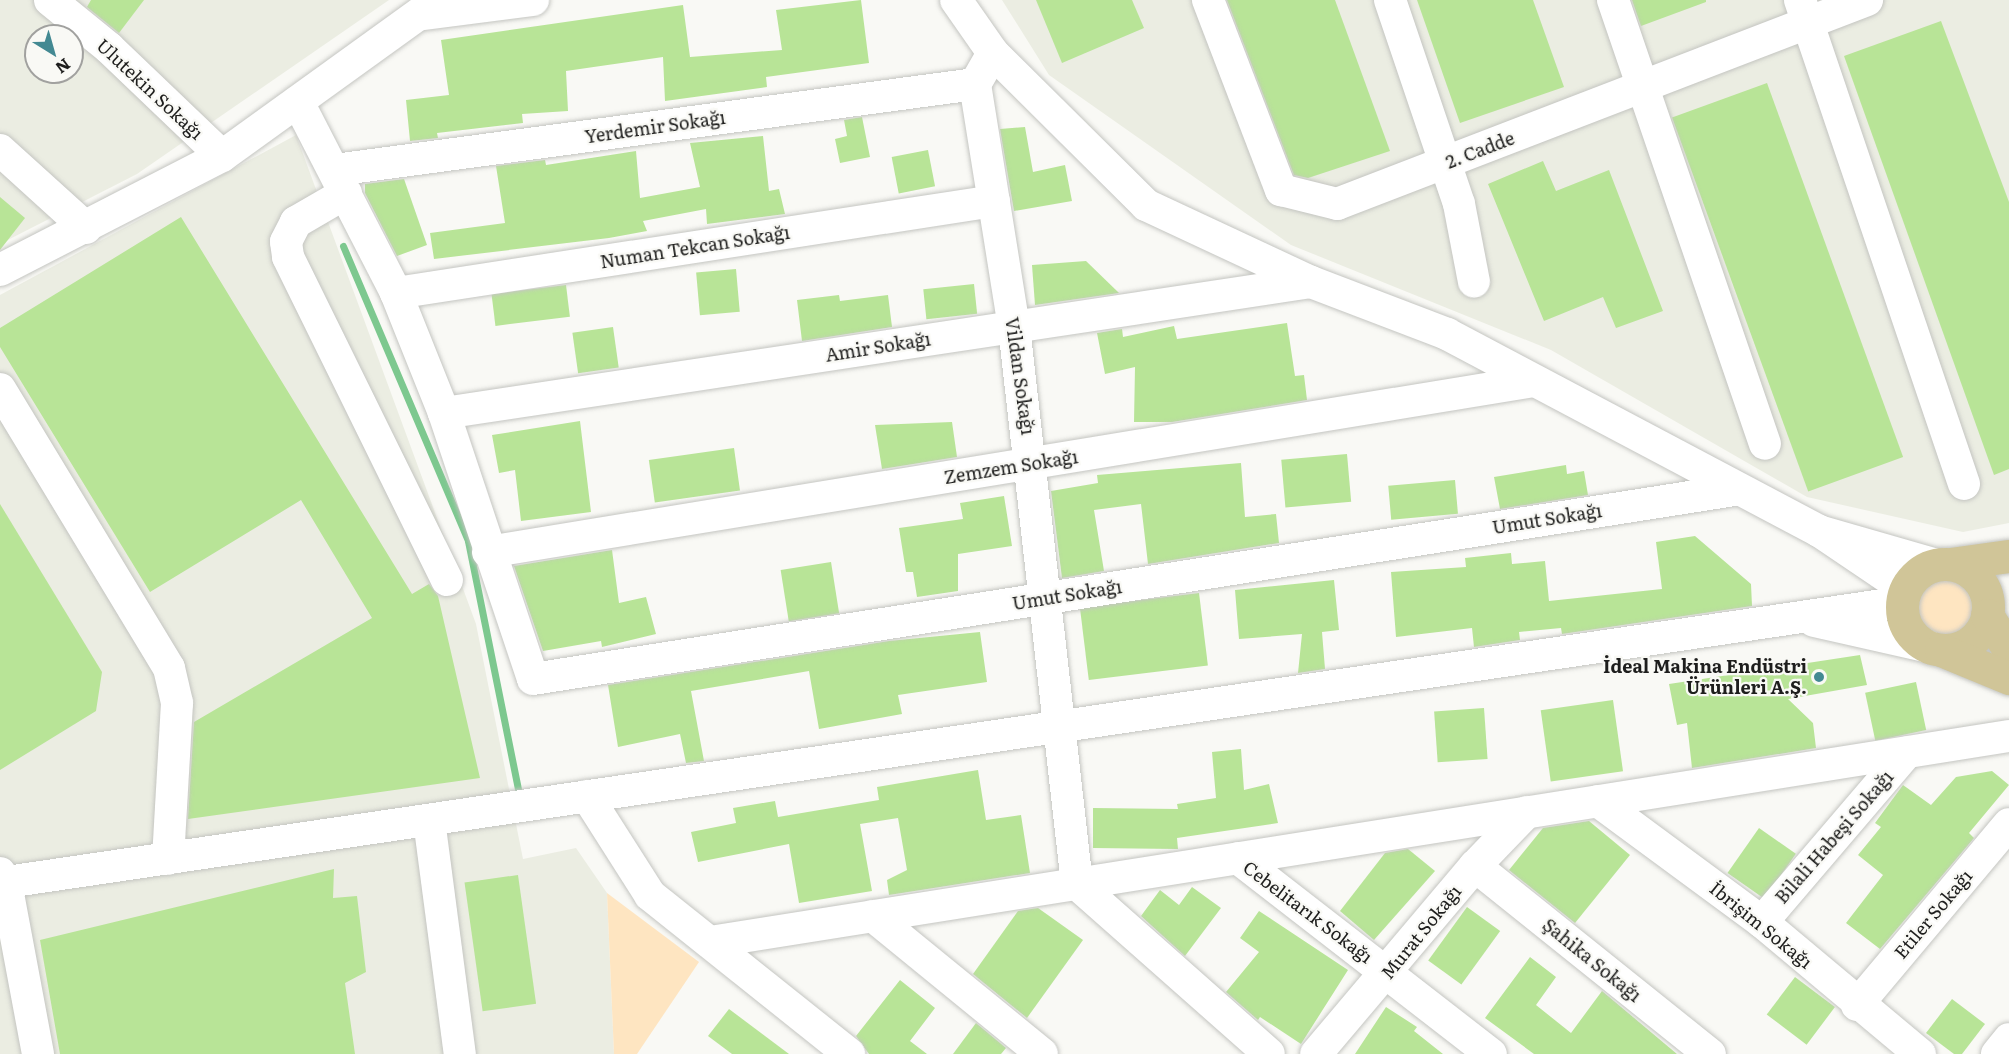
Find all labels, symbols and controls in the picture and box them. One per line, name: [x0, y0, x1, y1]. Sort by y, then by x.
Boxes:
north arrow: [24, 24, 84, 84]
street label: Ulutekin Sokağı: [92, 34, 208, 144]
text: N: [51, 53, 76, 80]
street label: Yerdemir Sokağı: [583, 106, 727, 148]
street label: 2. Cadde: [1443, 127, 1517, 173]
street label: Numan Tekcan Sokağı: [599, 221, 791, 273]
street label: Vildan Sokağı: [1001, 316, 1039, 436]
street label: Amir Sokağı: [824, 328, 932, 366]
street label: Zemzem Sokağı: [943, 446, 1079, 488]
street label: Umut Sokağı: [1491, 500, 1603, 538]
street label: Umut Sokağı: [1011, 576, 1123, 614]
place label: İdeal Makina Endüstri Ürünleri A.Ş.: [1603, 656, 1807, 698]
marker: İdeal Makina Endüstri Ürünleri A.Ş.: [1812, 670, 1826, 684]
street label: Bilali Habeşi Sokağı: [1770, 766, 1898, 908]
street label: Cebelitarık Sokağı: [1239, 856, 1377, 968]
street label: Etiler Sokağı: [1890, 865, 1976, 963]
street label: İbrişim Sokağı: [1705, 877, 1817, 973]
street label: Murat Sokağı: [1376, 881, 1466, 983]
street label: Şahika Sokağı: [1538, 914, 1646, 1006]

